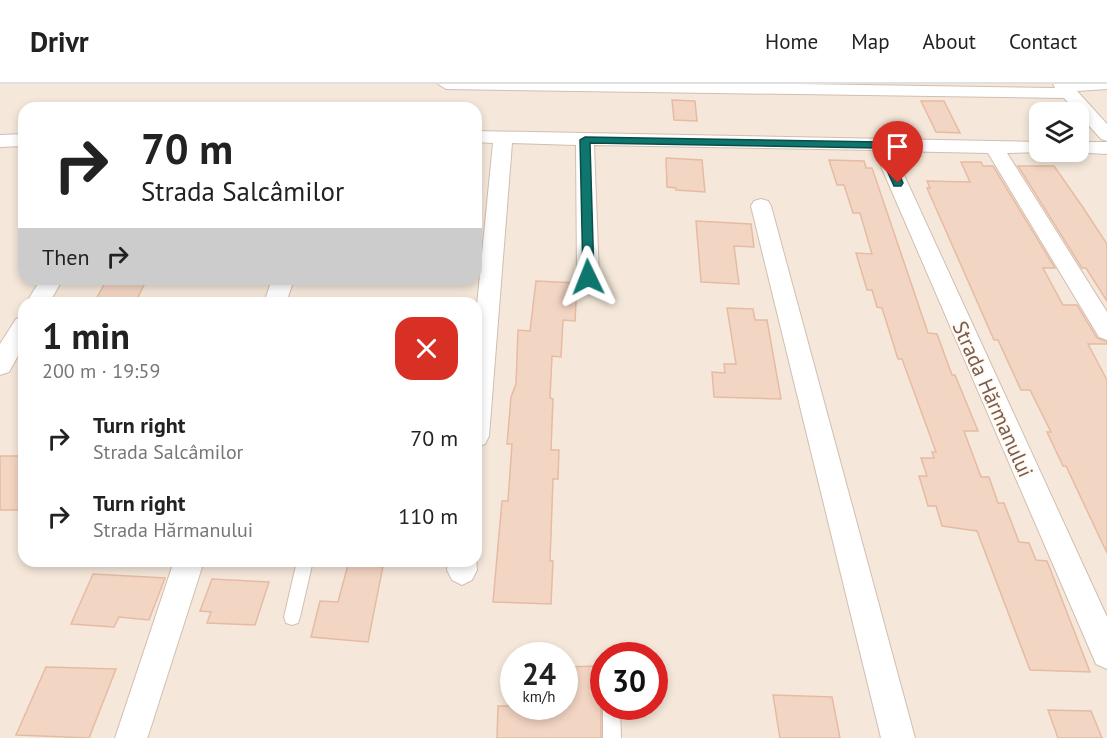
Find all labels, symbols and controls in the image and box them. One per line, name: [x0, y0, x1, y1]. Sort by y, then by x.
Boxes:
text: Drivr: [30, 23, 89, 60]
text: Home: [765, 28, 818, 55]
text: Map: [851, 28, 890, 55]
text: About: [923, 28, 976, 55]
text: Contact: [1009, 28, 1077, 55]
map controls: [1029, 102, 1089, 162]
button: layers: [1029, 102, 1089, 162]
text: 70 m: [141, 121, 233, 176]
pin: [872, 121, 923, 183]
icon: right: [42, 126, 120, 204]
icon: arrive: [881, 130, 914, 163]
text: Strada Salcâmilor: [141, 174, 344, 208]
icon: right: [101, 240, 134, 273]
text: Then: [42, 243, 89, 271]
position arrow: [556, 245, 620, 309]
text: 1 min: [42, 312, 130, 359]
button: close: [395, 317, 458, 380]
street label: Strada Hărmanului: [946, 317, 1040, 481]
text: 200 m · 19:59: [42, 358, 160, 384]
text: Turn right: [93, 411, 185, 439]
icon: right: [42, 422, 75, 455]
text: 70 m: [410, 424, 458, 452]
text: Strada Salcâmilor: [93, 439, 243, 465]
text: Turn right: [93, 489, 185, 517]
icon: right: [42, 500, 75, 533]
text: 110 m: [398, 502, 458, 530]
text: Strada Hărmanului: [93, 517, 253, 543]
speed limit sign: 30: [590, 642, 668, 720]
text: 24: [522, 654, 556, 693]
text: km/h: [523, 687, 555, 706]

